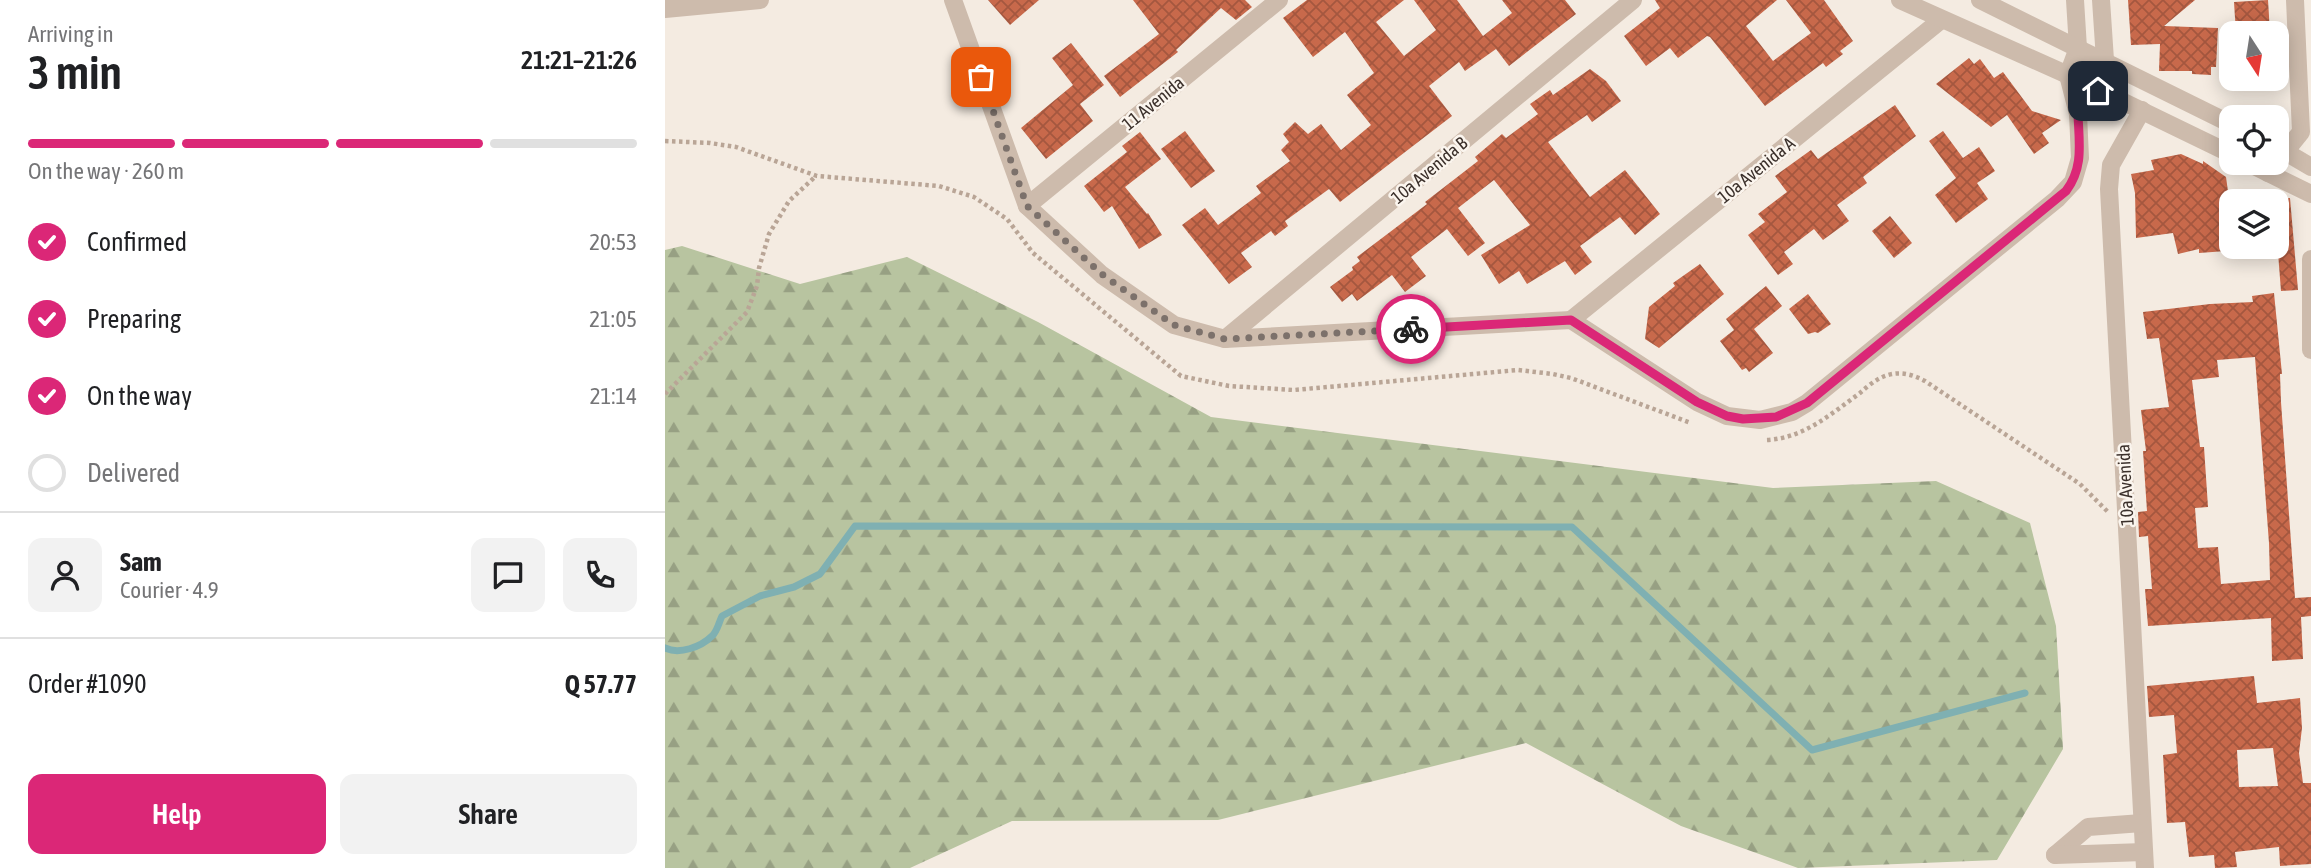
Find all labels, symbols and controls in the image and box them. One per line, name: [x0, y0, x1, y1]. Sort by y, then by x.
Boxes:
text: Arriving in: [28, 21, 114, 47]
north arrow: [2219, 21, 2289, 91]
map controls: [2219, 21, 2289, 259]
text: 21:21–21:26: [521, 45, 637, 75]
text: 3 min: [28, 46, 122, 99]
pin: [951, 47, 1011, 107]
icon: bag: [962, 58, 1000, 96]
pin: [2068, 61, 2128, 121]
street label: 11 Avenida: [1118, 72, 1188, 134]
icon: home: [2079, 72, 2117, 110]
button: locate: [2219, 105, 2289, 175]
street label: 10a Avenida B: [1387, 132, 1472, 208]
street label: 10a Avenida A: [1713, 132, 1799, 207]
text: On the way · 260 m: [28, 158, 184, 184]
button: layers: [2219, 189, 2289, 259]
icon: check: [28, 223, 66, 261]
text: Confirmed: [87, 227, 187, 257]
text: 20:53: [589, 229, 637, 255]
courier: [1376, 294, 1446, 364]
icon: check: [28, 300, 66, 338]
text: Preparing: [87, 304, 181, 334]
text: 21:05: [589, 306, 637, 332]
icon: bike: [1392, 310, 1430, 348]
icon: check: [28, 377, 66, 415]
text: On the way: [87, 381, 192, 411]
text: 21:14: [590, 383, 637, 409]
street label: 10a Avenida: [2112, 444, 2138, 526]
text: Delivered: [87, 458, 180, 488]
button: person: [28, 538, 102, 612]
button: chat: [471, 538, 545, 612]
button: phone: [563, 538, 637, 612]
text: Sam: [120, 547, 162, 577]
text: Courier · 4.9: [120, 577, 219, 603]
text: Order #1090: [28, 669, 147, 699]
text: Q 57.77: [565, 669, 637, 699]
button: Help: [28, 774, 326, 854]
button: Share: [340, 774, 637, 854]

